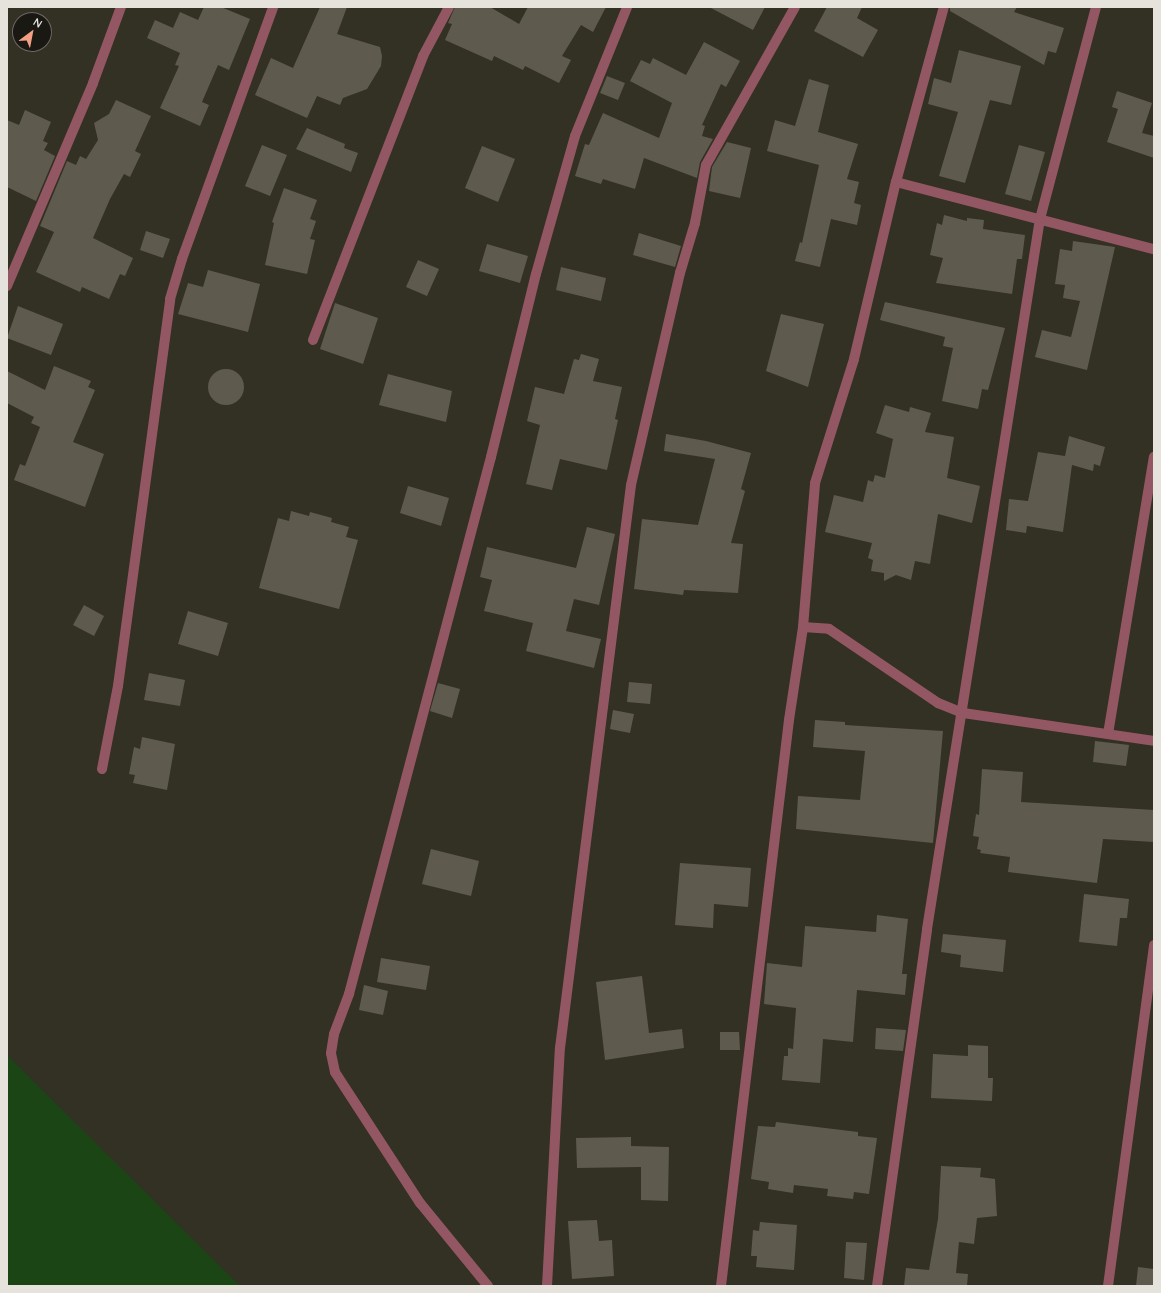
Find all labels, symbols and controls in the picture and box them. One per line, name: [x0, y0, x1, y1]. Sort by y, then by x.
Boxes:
north arrow: [12, 12, 52, 52]
text: N: [31, 15, 45, 31]

